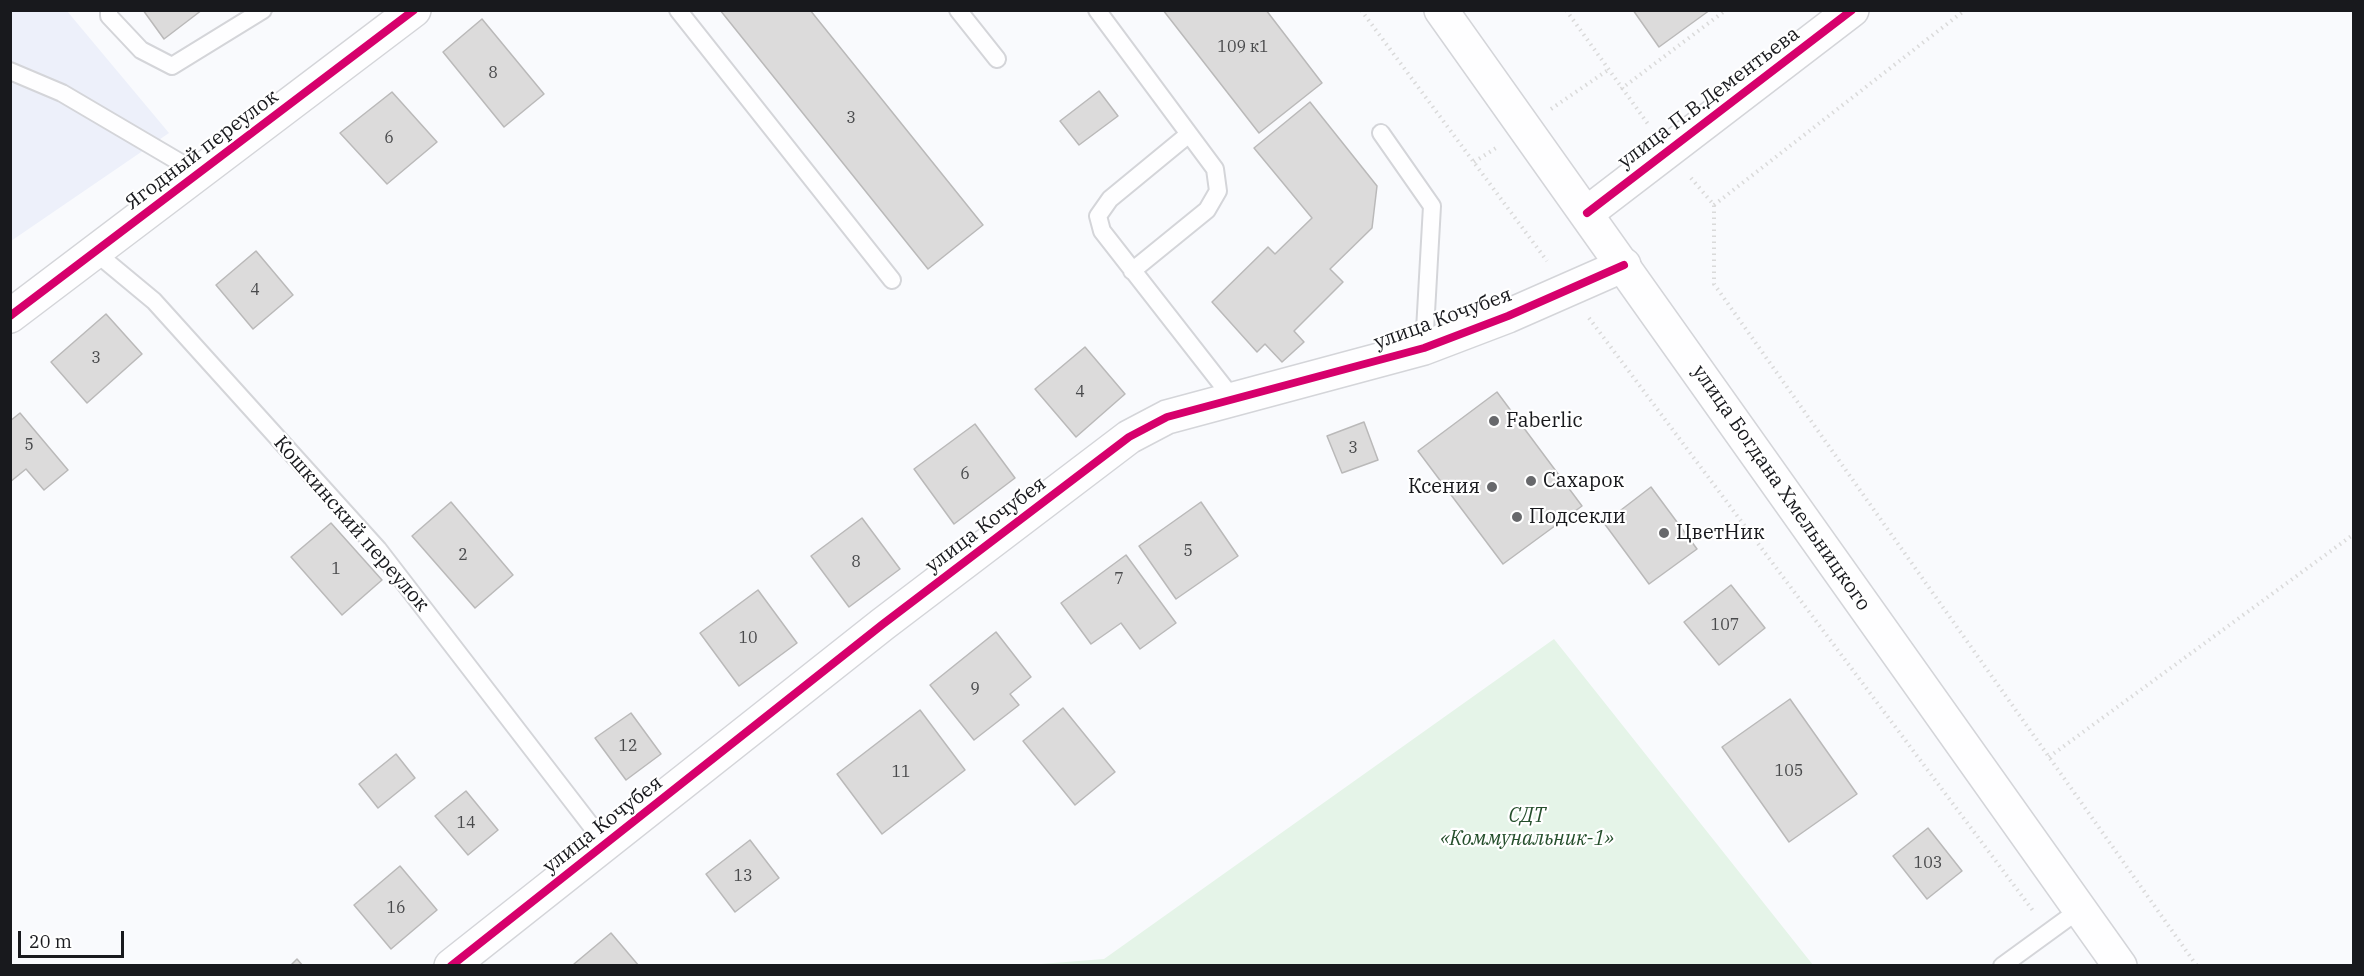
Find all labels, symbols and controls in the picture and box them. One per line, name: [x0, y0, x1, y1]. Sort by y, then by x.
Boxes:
street label: улица П.В.Дементьева: [1614, 22, 1804, 174]
house number: 109 к1: [1217, 37, 1269, 57]
house number: 8: [488, 63, 498, 83]
street label: Ягодный переулок: [121, 85, 283, 215]
house number: 3: [846, 108, 856, 128]
house number: 6: [384, 128, 394, 148]
house number: 4: [250, 280, 260, 300]
street label: улица Кочубея: [1371, 283, 1515, 355]
house number: 3: [91, 348, 101, 368]
street label: улица Богдана Хмельницкого: [1687, 361, 1875, 615]
house number: 4: [1075, 382, 1085, 402]
place label: Faberlic: [1506, 409, 1583, 433]
marker: Faberlic: [1487, 414, 1501, 428]
street label: Кошкинский переулок: [268, 431, 434, 617]
house number: 5: [24, 435, 34, 455]
house number: 3: [1348, 438, 1358, 458]
house number: 6: [960, 464, 970, 484]
place label: Сахарок: [1543, 469, 1624, 493]
street label: улица Кочубея: [921, 472, 1051, 578]
marker: Сахарок: [1524, 474, 1538, 488]
place label: Ксения: [1408, 475, 1480, 499]
marker: Ксения: [1485, 480, 1499, 494]
place label: Подсекли: [1529, 505, 1626, 529]
marker: Подсекли: [1510, 510, 1524, 524]
place label: ЦветНик: [1676, 521, 1765, 545]
marker: ЦветНик: [1657, 526, 1671, 540]
house number: 5: [1183, 541, 1193, 561]
house number: 2: [458, 545, 468, 565]
house number: 8: [851, 552, 861, 572]
house number: 1: [331, 559, 341, 579]
house number: 7: [1114, 569, 1124, 589]
house number: 107: [1711, 615, 1739, 635]
house number: 10: [738, 628, 758, 648]
house number: 9: [970, 679, 980, 699]
house number: 12: [618, 736, 638, 756]
house number: 105: [1775, 761, 1803, 781]
house number: 11: [891, 762, 911, 782]
street label: улица Кочубея: [539, 771, 667, 879]
park label: СДТ «Коммунальник-1»: [1440, 804, 1614, 851]
house number: 14: [456, 813, 476, 833]
house number: 103: [1914, 853, 1942, 873]
house number: 13: [733, 866, 753, 886]
house number: 16: [386, 898, 406, 918]
scale bar: [21, 919, 128, 957]
text: 20 m: [29, 930, 72, 953]

